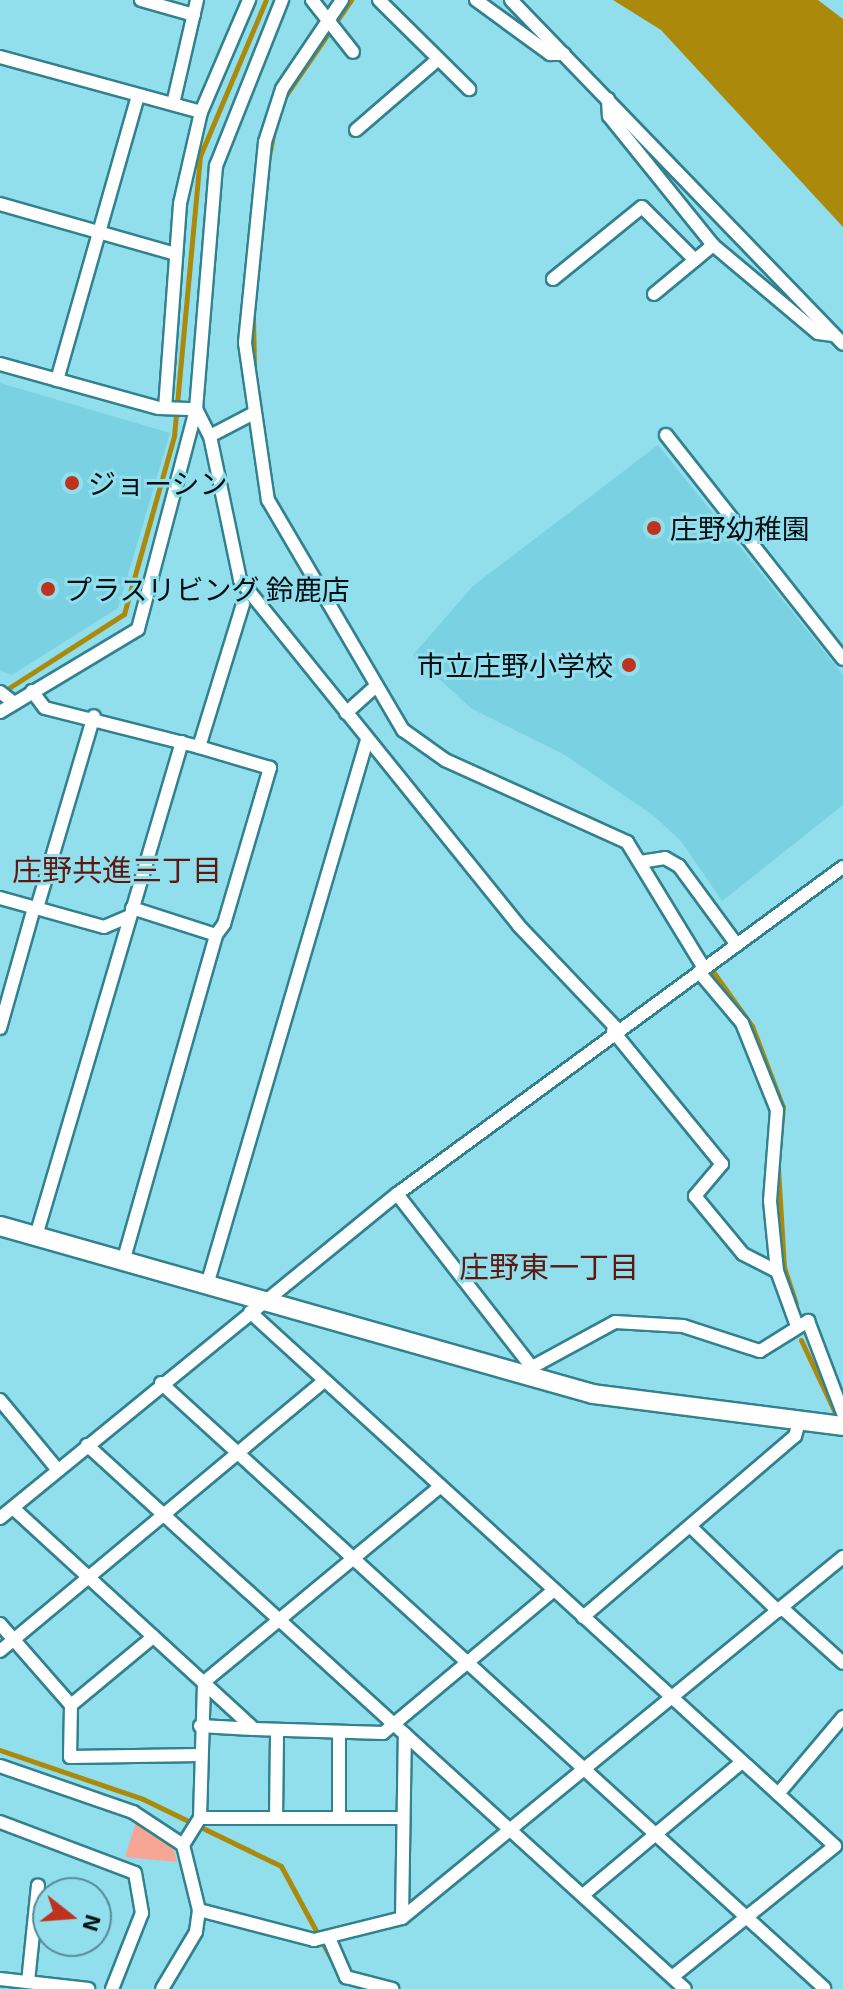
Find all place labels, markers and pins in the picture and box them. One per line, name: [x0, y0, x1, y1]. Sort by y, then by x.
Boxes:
place label: ジョーシン: [88, 466, 228, 500]
marker: ジョーシン: [63, 474, 81, 492]
place label: 庄野幼稚園: [670, 511, 810, 545]
marker: 庄野幼稚園: [645, 519, 663, 537]
place label: プラスリビング 鈴鹿店: [64, 572, 350, 606]
marker: プラスリビング 鈴鹿店: [39, 580, 57, 598]
place label: 市立庄野小学校: [417, 648, 613, 682]
marker: 市立庄野小学校: [620, 656, 638, 674]

